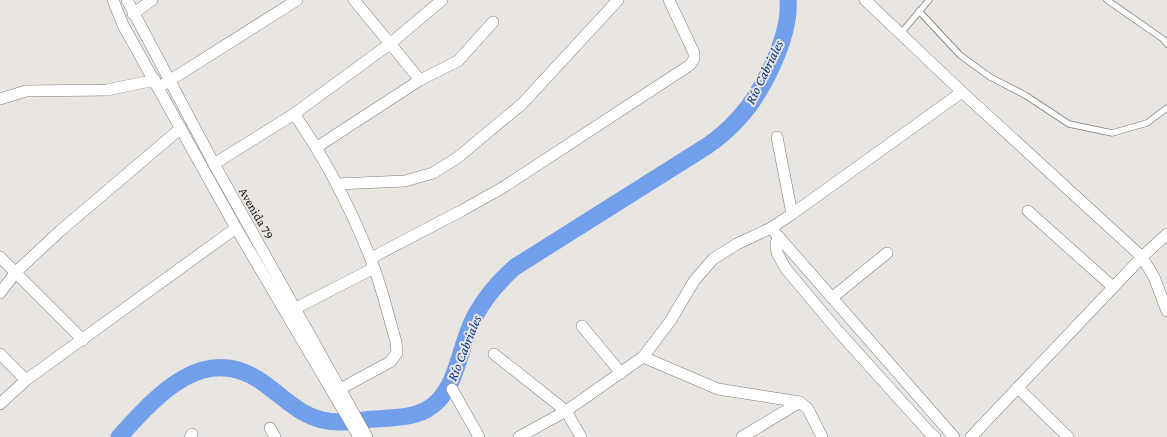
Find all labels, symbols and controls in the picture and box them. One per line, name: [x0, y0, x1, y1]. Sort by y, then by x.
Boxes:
water label: Río Cabriales: [742, 37, 787, 107]
street label: Avenida 79: [236, 185, 277, 242]
water label: Río Cabriales: [444, 312, 485, 383]

